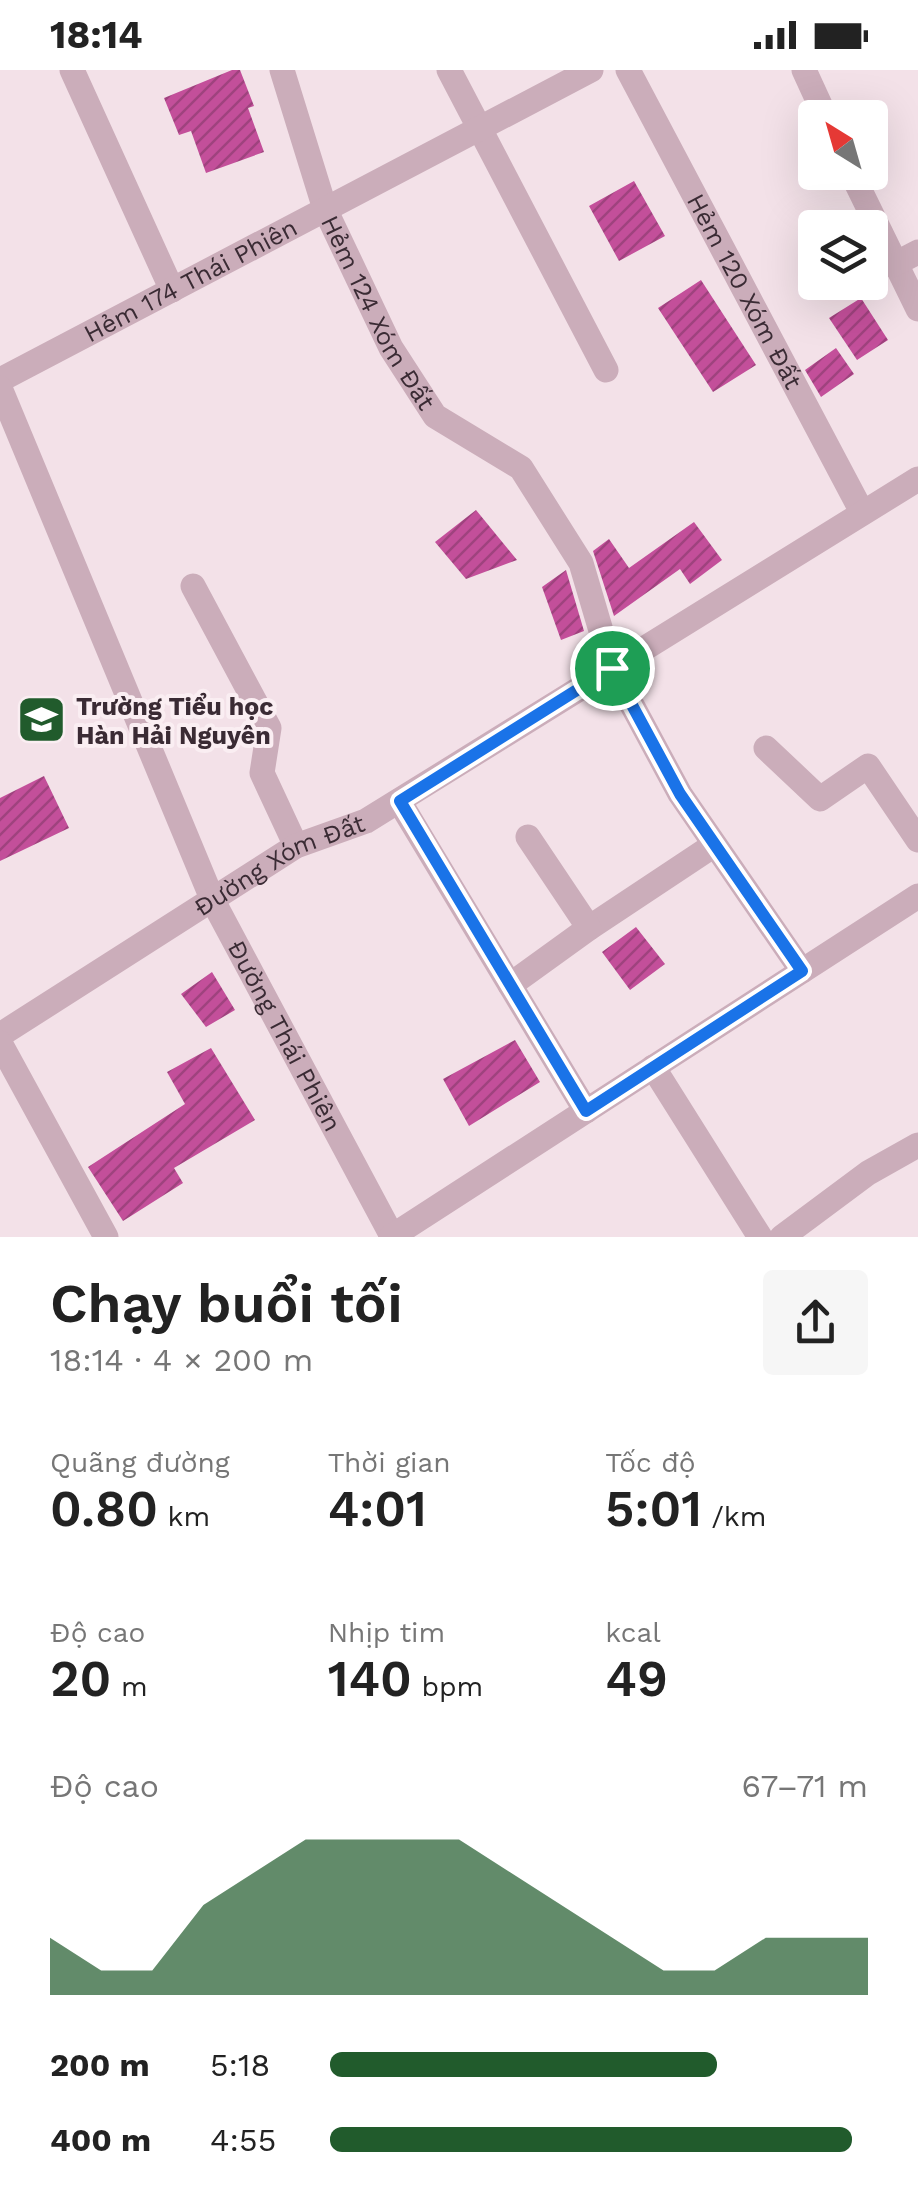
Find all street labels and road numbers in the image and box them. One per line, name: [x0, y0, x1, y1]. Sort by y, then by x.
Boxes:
street label: Hẻm 120 Xóm Đất: [681, 188, 809, 394]
street label: Hẻm 124 Xóm Đất: [316, 211, 442, 415]
street label: Hẻm 174 Thái Phiên: [79, 212, 302, 348]
street label: Đường Xóm Đất: [189, 808, 369, 922]
street label: Đường Thái Phiên: [222, 935, 348, 1136]

